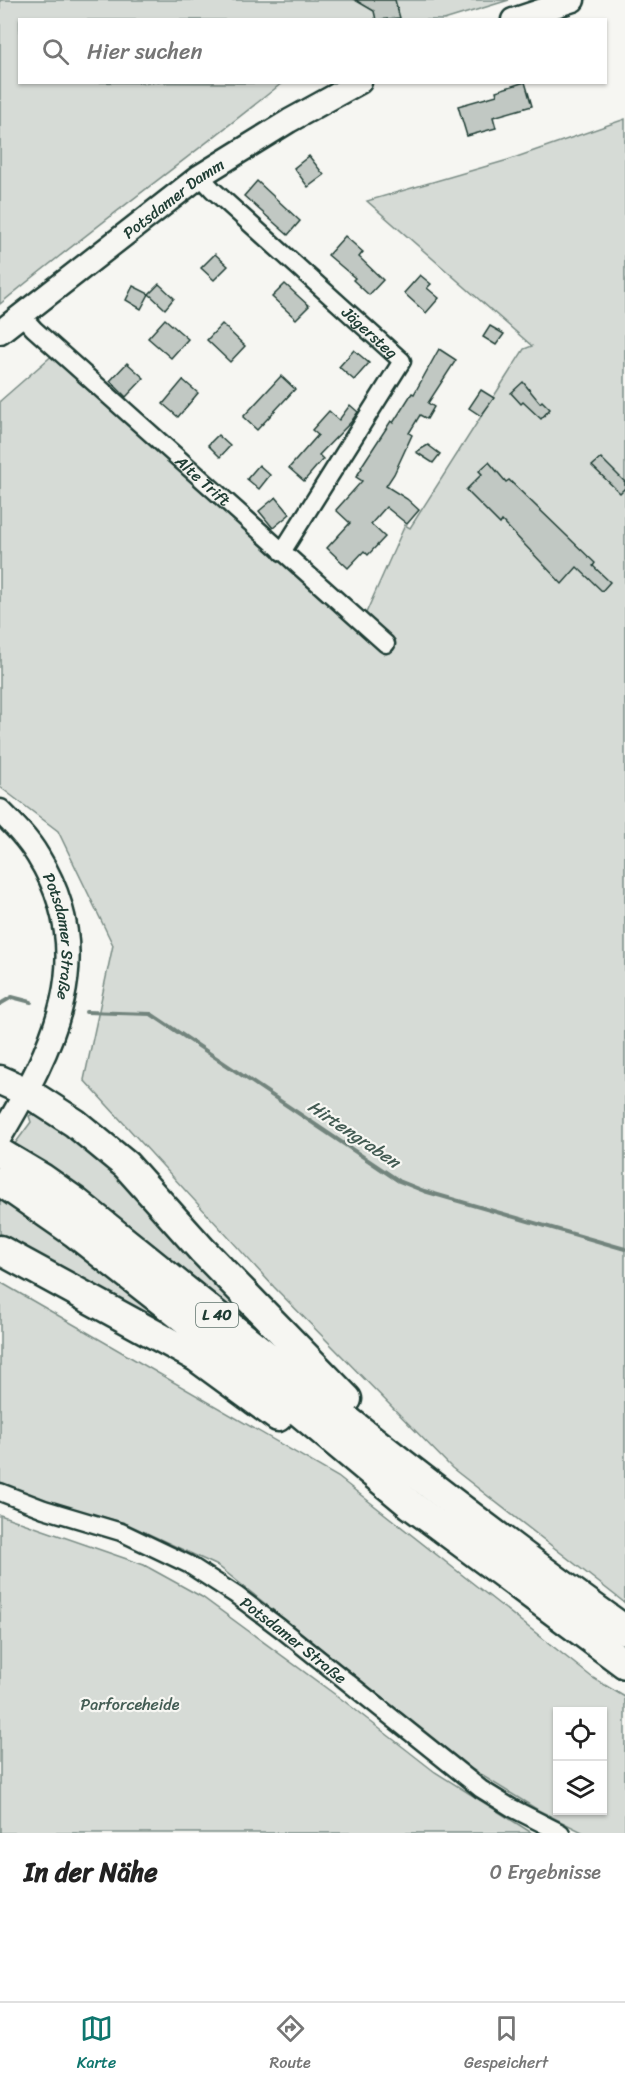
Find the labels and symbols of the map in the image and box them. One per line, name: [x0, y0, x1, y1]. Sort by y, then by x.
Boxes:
street label: Potsdamer Damm: [116, 150, 230, 247]
street label: Jägersteg: [334, 298, 405, 366]
street label: Alte Trift: [167, 447, 238, 514]
street label: Potsdamer Straße: [34, 868, 82, 1003]
water label: Hirtengraben: [301, 1091, 409, 1178]
road number: L 40: [196, 1303, 238, 1327]
street label: Potsdamer Straße: [234, 1589, 354, 1692]
park label: Parforceheide: [81, 1690, 180, 1719]

